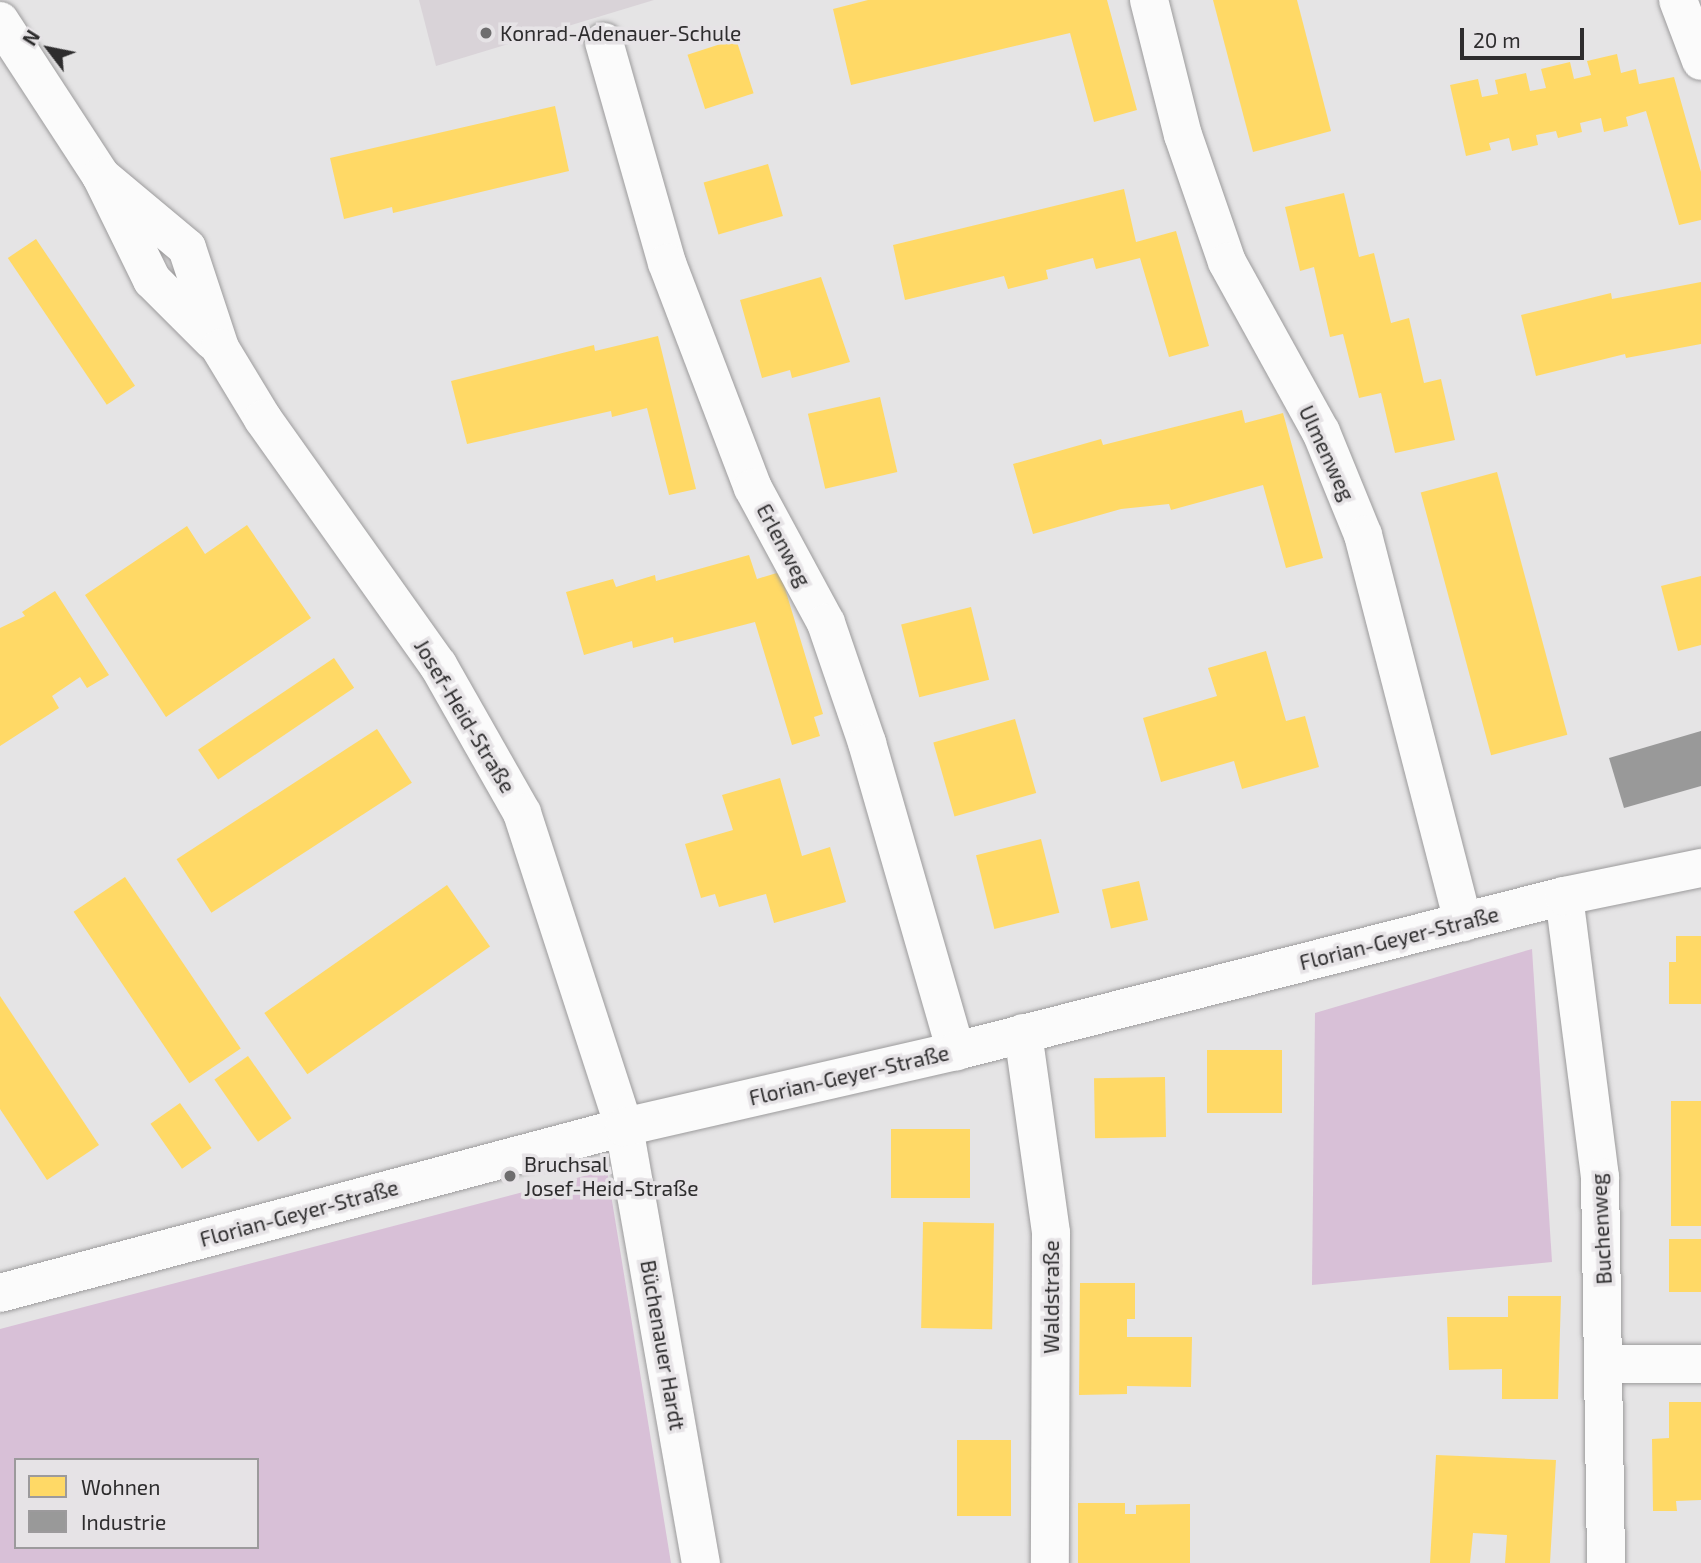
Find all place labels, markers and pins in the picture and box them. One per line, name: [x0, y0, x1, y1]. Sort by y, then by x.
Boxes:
place label: Konrad-Adenauer-Schule: [500, 20, 741, 46]
marker: Konrad-Adenauer-Schule: [478, 25, 494, 41]
place label: Bruchsal Josef-Heid-Straße: [524, 1151, 699, 1201]
marker: Bruchsal Josef-Heid-Straße: [502, 1168, 518, 1184]

